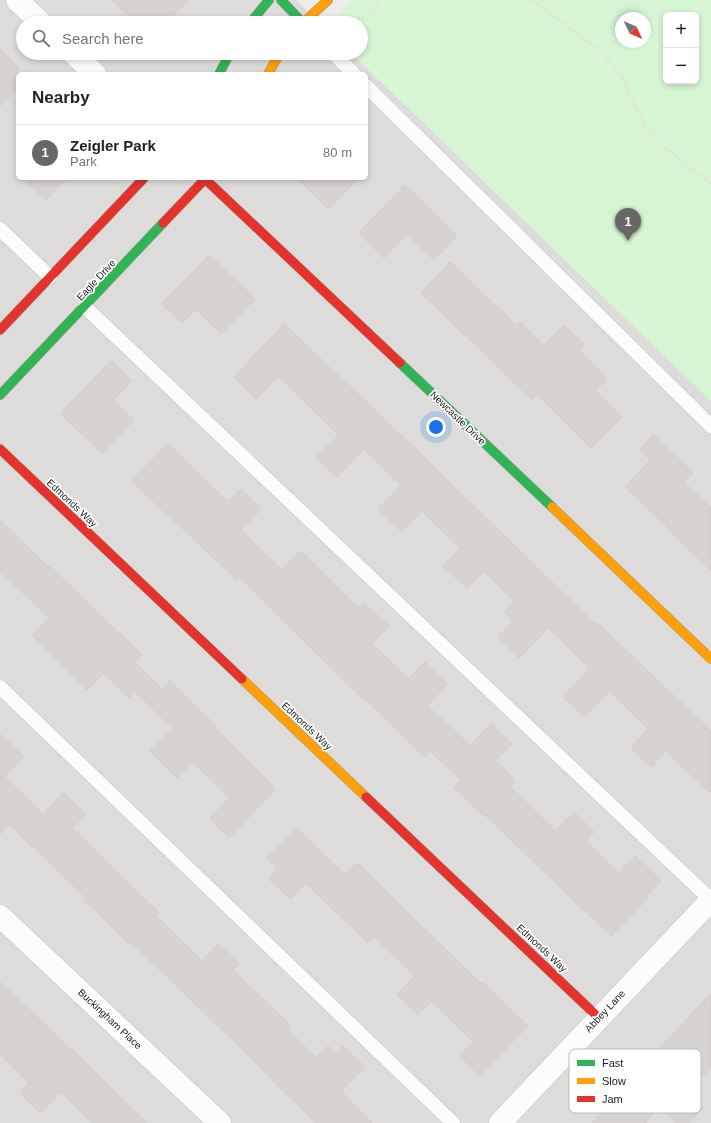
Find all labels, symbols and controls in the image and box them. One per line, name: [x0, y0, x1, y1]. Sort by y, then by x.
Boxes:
north arrow: [615, 12, 651, 48]
map controls: [663, 12, 699, 84]
button: +: [663, 12, 699, 48]
search box: [16, 16, 368, 60]
icon: search: [30, 27, 52, 49]
text: Search here: [62, 30, 144, 47]
button: −: [663, 48, 699, 84]
text: Nearby: [32, 88, 90, 107]
text: Zeigler Park: [70, 137, 156, 154]
text: 1: [41, 145, 49, 160]
text: 80 m: [323, 145, 352, 160]
text: Park: [70, 154, 97, 169]
pin: 1: [615, 208, 641, 241]
street label: Eagle Drive: [74, 257, 118, 303]
street label: Newcastle Drive: [428, 389, 488, 447]
your location: [426, 417, 446, 437]
street label: Edmonds Way: [45, 477, 99, 529]
street label: Edmonds Way: [280, 700, 334, 752]
street label: Edmonds Way: [515, 922, 569, 974]
street label: Buckingham Place: [76, 987, 144, 1052]
street label: Abbey Lane: [583, 987, 628, 1034]
legend: [569, 1049, 701, 1113]
text: Fast: [602, 1057, 623, 1069]
text: Slow: [602, 1075, 626, 1087]
text: Jam: [602, 1093, 623, 1105]

